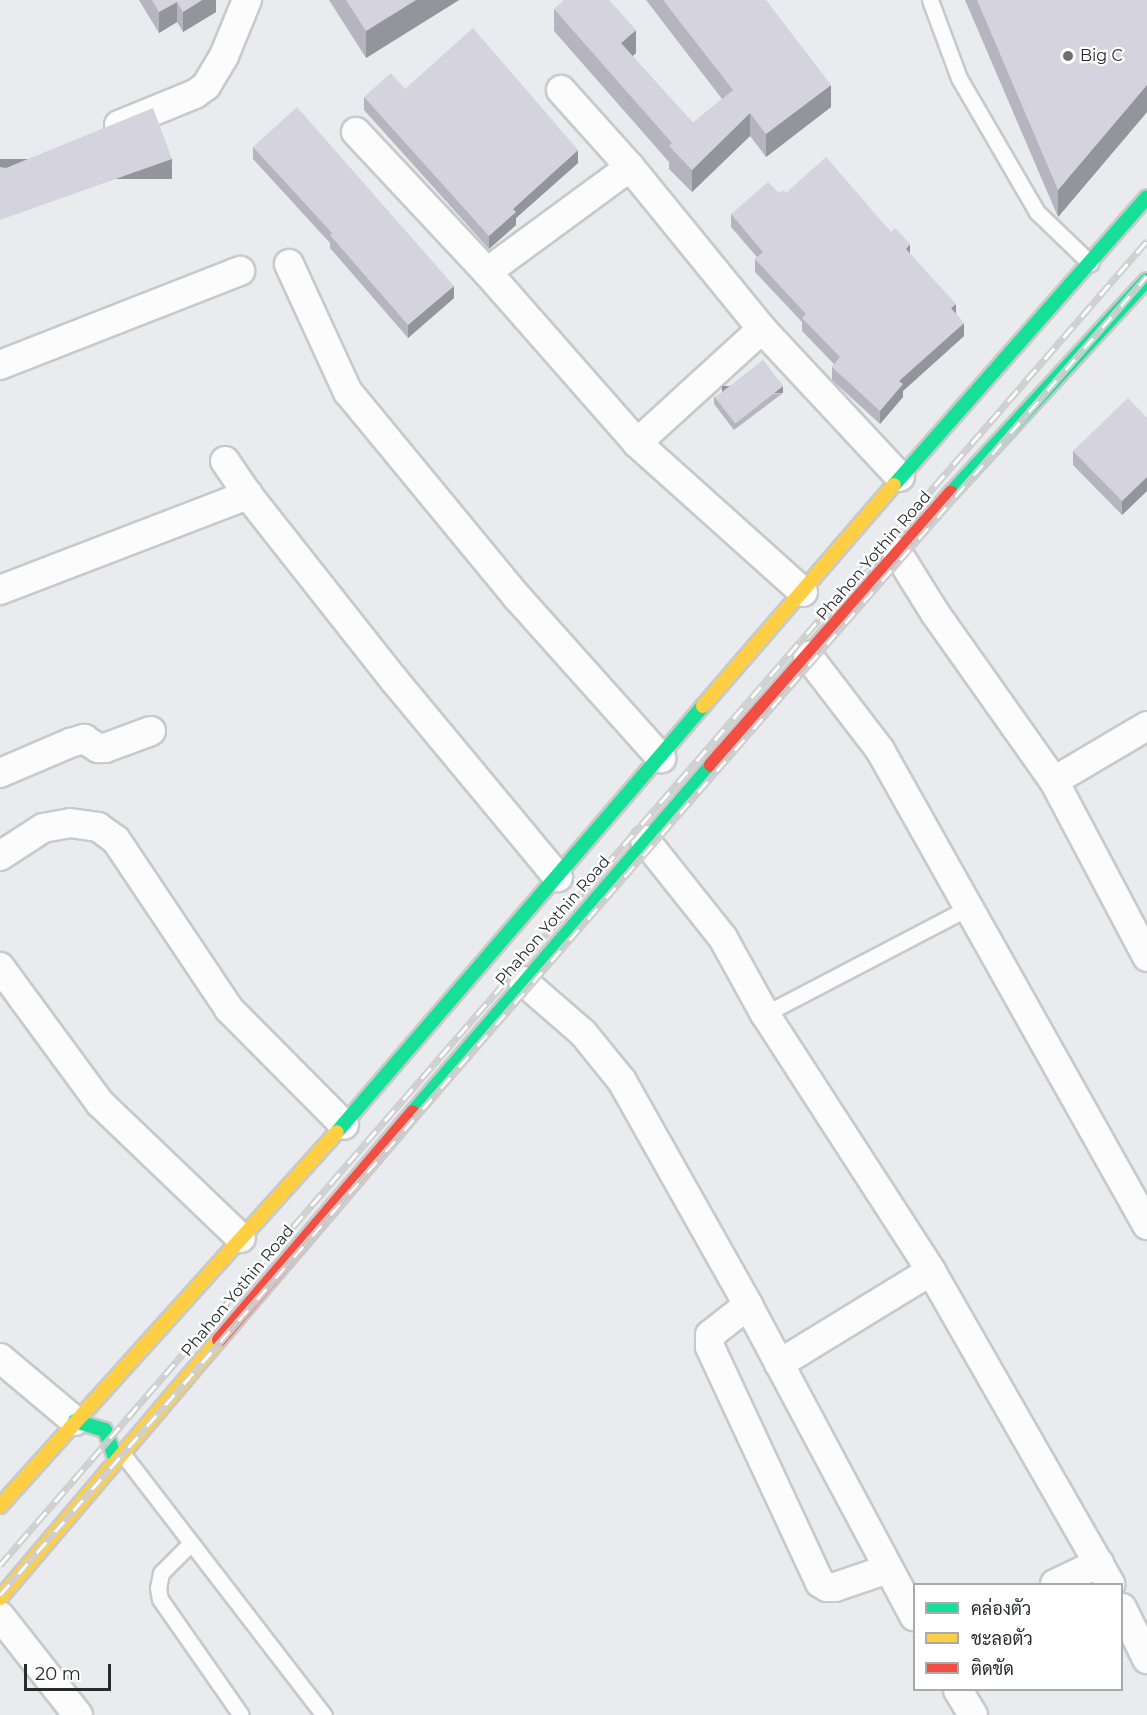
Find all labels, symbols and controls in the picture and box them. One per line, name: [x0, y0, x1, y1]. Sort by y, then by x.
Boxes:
place label: Big C: [1080, 46, 1123, 66]
marker: Big C: [1061, 49, 1075, 63]
street label: Phahon Yothin Road: [813, 487, 935, 625]
street label: Phahon Yothin Road: [492, 852, 614, 990]
street label: Phahon Yothin Road: [178, 1222, 298, 1360]
legend: [913, 1583, 1123, 1691]
text: คล่องตัว: [971, 1598, 1031, 1620]
text: ชะลอตัว: [971, 1628, 1033, 1650]
scale bar: [27, 1652, 114, 1690]
text: ติดขัด: [971, 1658, 1014, 1680]
text: 20 m: [35, 1663, 81, 1685]

